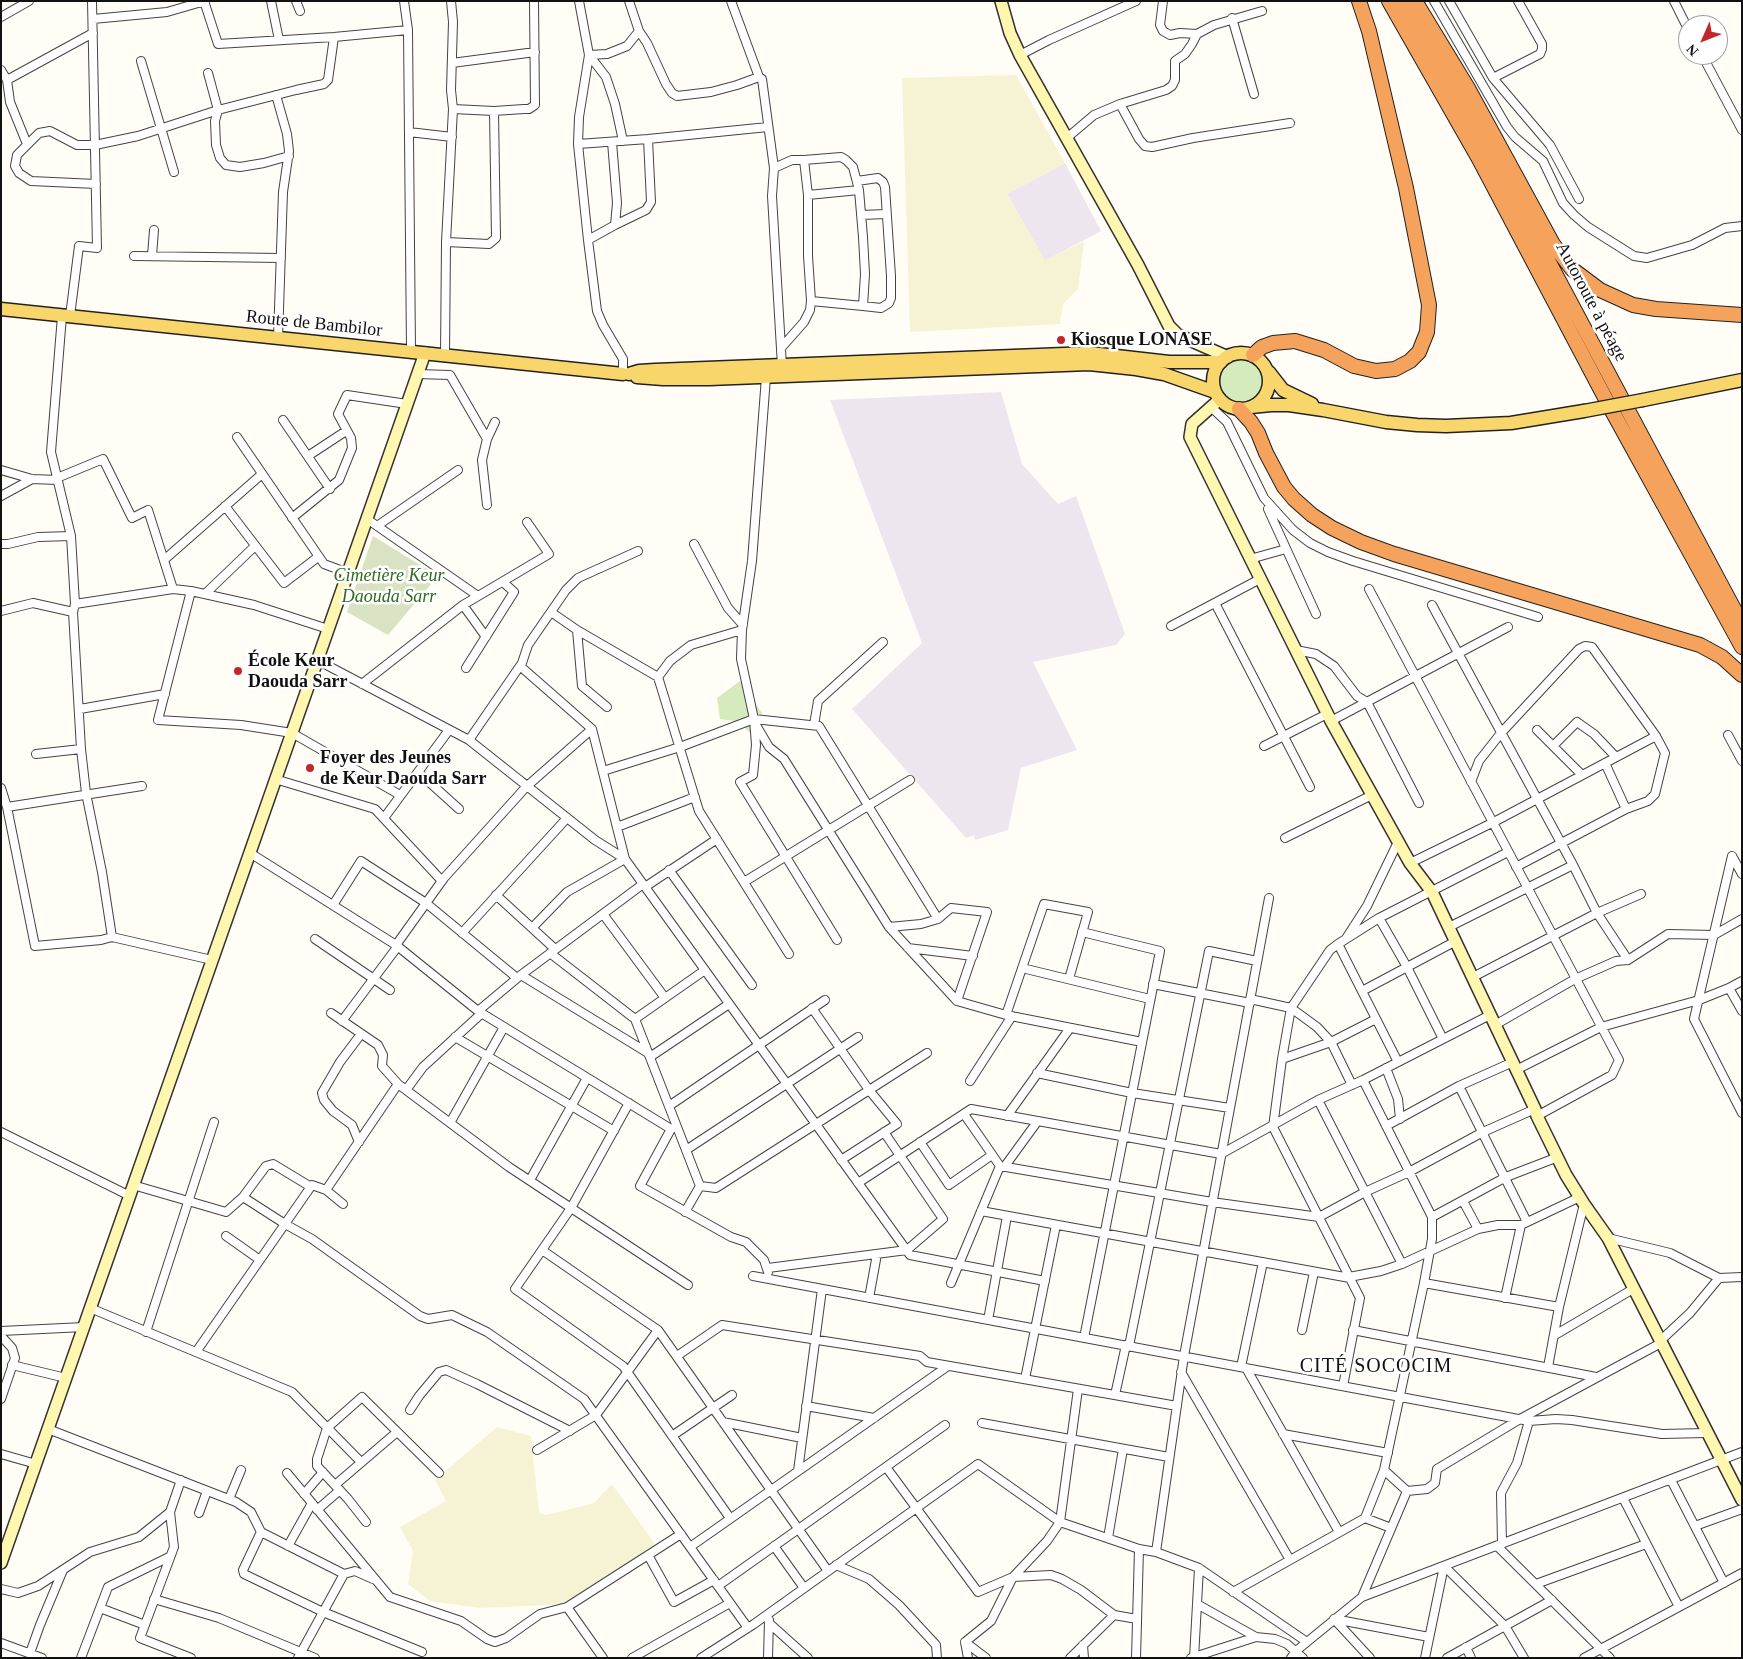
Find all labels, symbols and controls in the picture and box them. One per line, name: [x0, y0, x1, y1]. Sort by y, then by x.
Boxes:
north arrow: [1678, 15, 1728, 65]
text: N: [1684, 41, 1701, 59]
street label: Autoroute à péage: [1550, 239, 1632, 365]
street label: Route de Bambilor: [245, 306, 383, 342]
place label: Kiosque LONASE: [1071, 329, 1213, 351]
marker: Kiosque LONASE: [1055, 334, 1067, 346]
park label: Cimetière Keur Daouda Sarr: [334, 565, 444, 608]
place label: École Keur Daouda Sarr: [248, 650, 348, 692]
marker: École Keur Daouda Sarr: [232, 665, 244, 677]
place label: Foyer des Jeunes de Keur Daouda Sarr: [320, 747, 487, 790]
marker: Foyer des Jeunes de Keur Daouda Sarr: [304, 762, 316, 774]
district label: CITÉ SOCOCIM: [1298, 1355, 1454, 1379]

